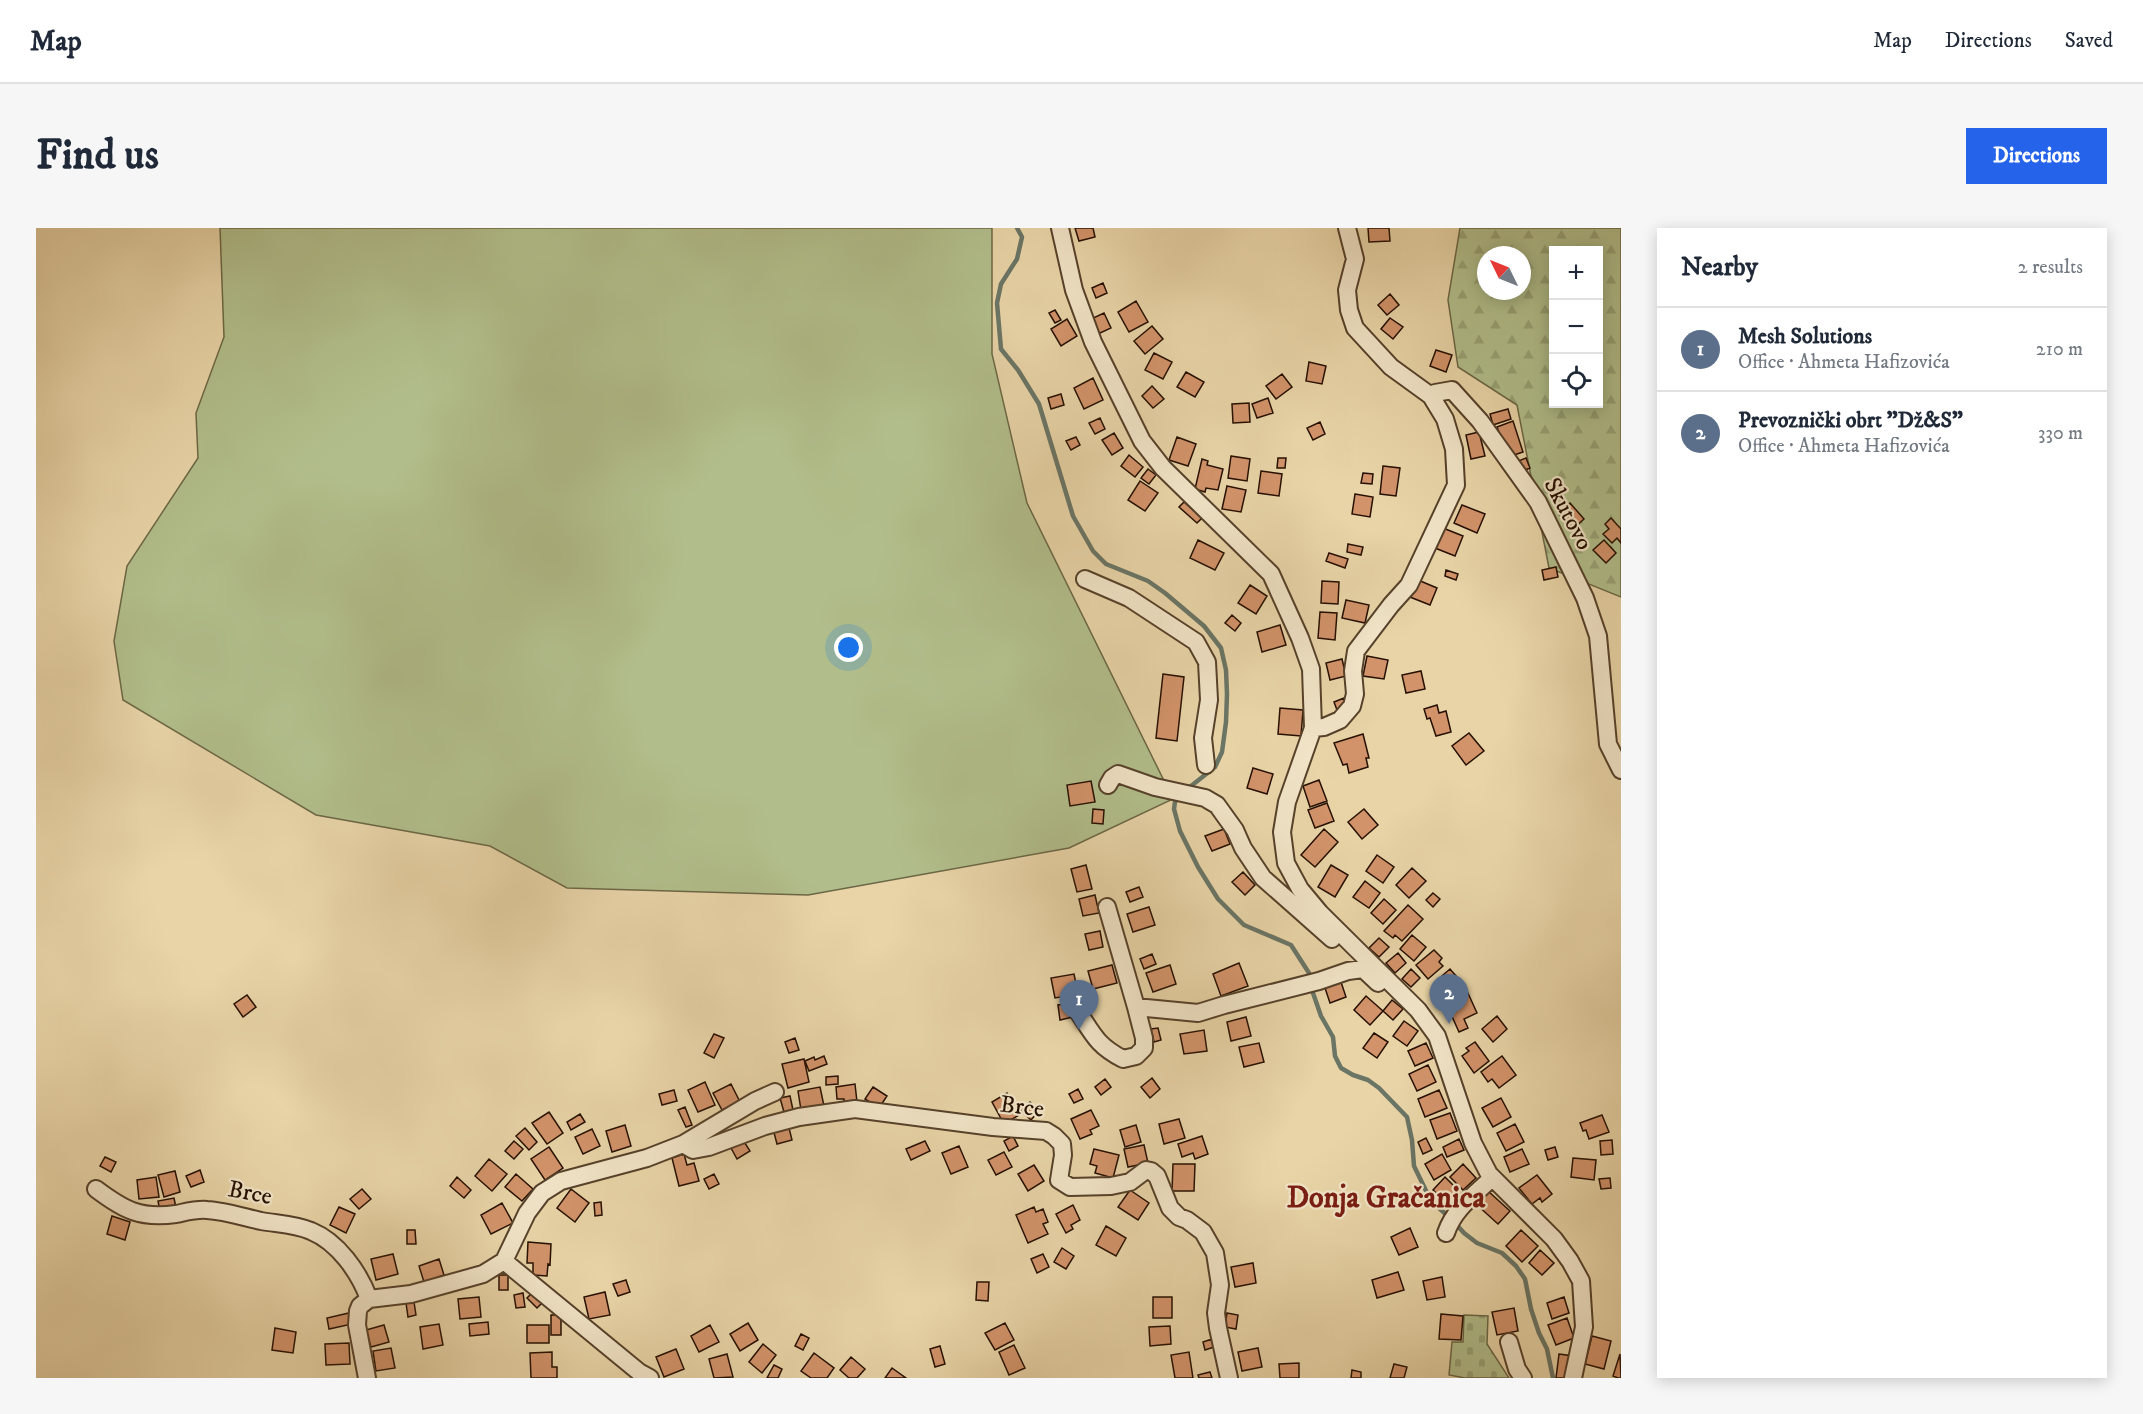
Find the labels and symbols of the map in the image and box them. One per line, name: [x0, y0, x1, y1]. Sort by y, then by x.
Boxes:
north arrow: [1477, 246, 1531, 300]
street label: Skutovo: [1537, 473, 1599, 555]
your location: [834, 633, 863, 662]
pin: 2: [1430, 974, 1468, 1024]
pin: 1: [1060, 980, 1098, 1030]
street label: Brce: [998, 1089, 1046, 1125]
street label: Brce: [225, 1174, 275, 1212]
district label: Donja Gračanica: [1287, 1180, 1487, 1217]

